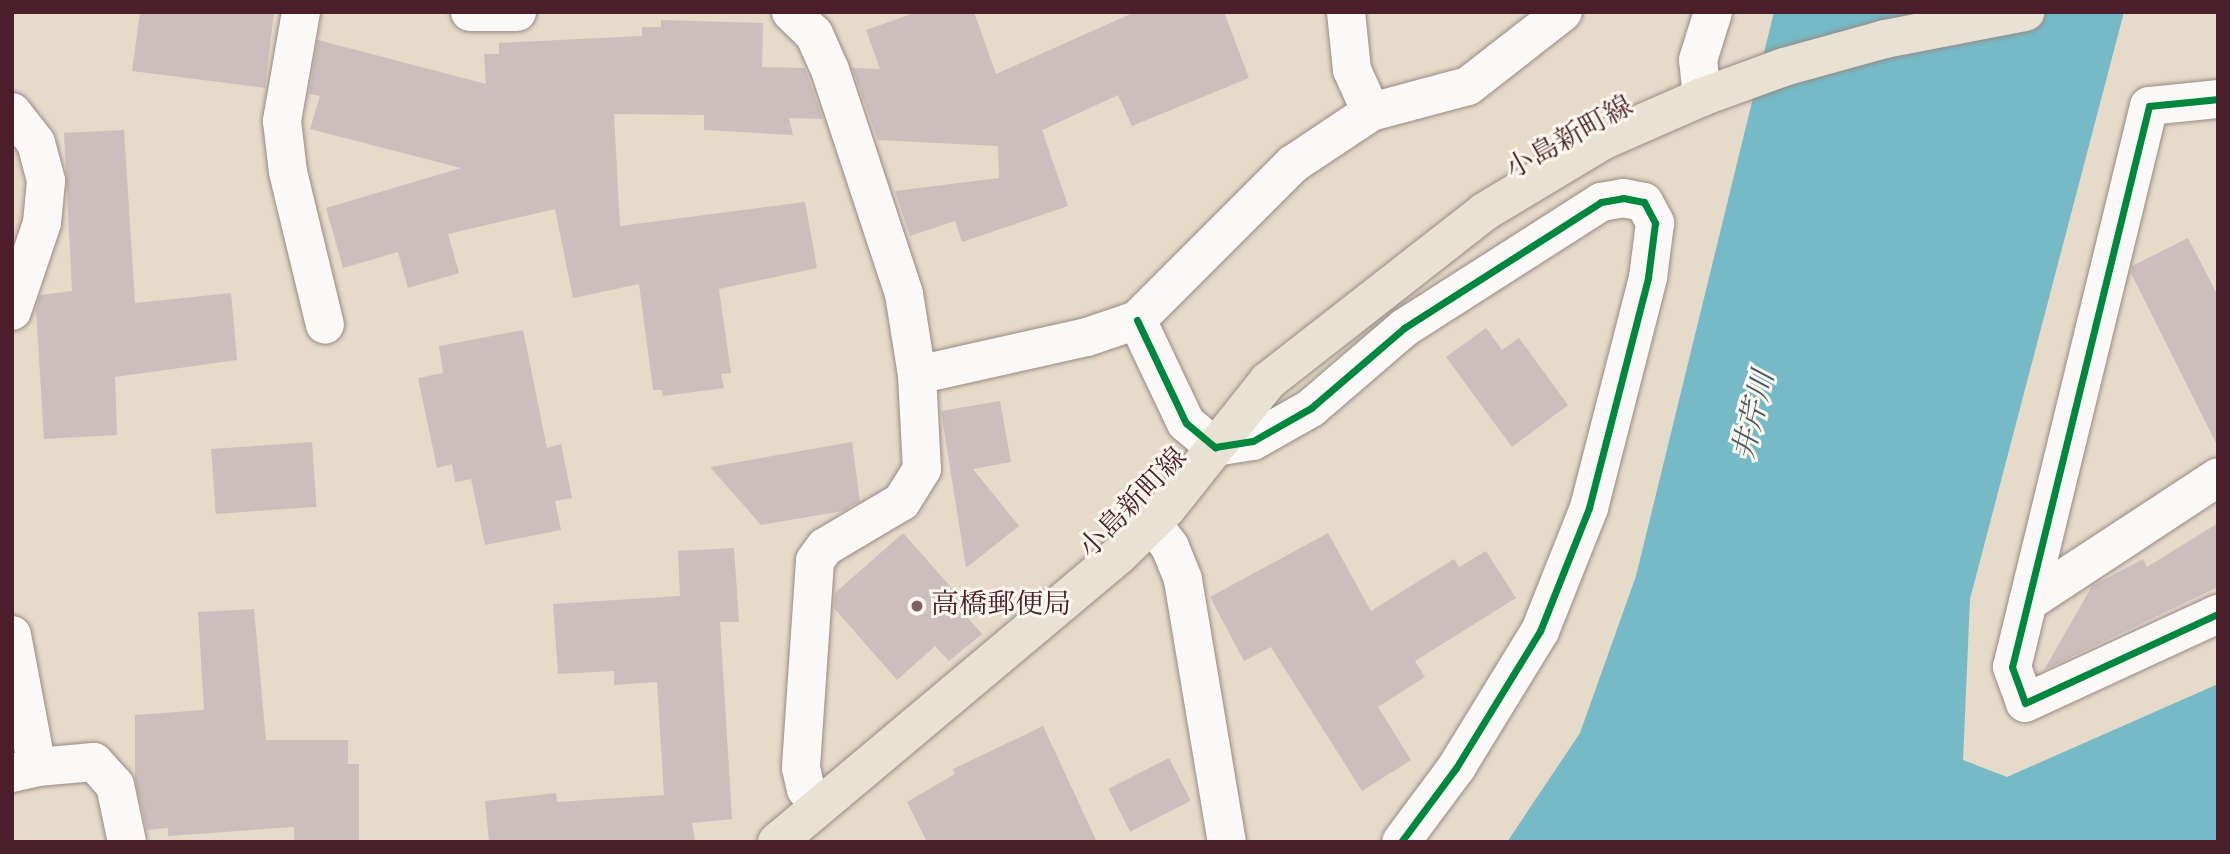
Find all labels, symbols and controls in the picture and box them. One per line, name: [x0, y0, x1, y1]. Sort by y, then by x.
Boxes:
street label: 小島新町線: [1501, 90, 1639, 188]
water label: 井芹川: [1728, 368, 1784, 464]
street label: 小島新町線: [1073, 442, 1195, 566]
place label: 高橋郵便局: [931, 589, 1071, 623]
marker: 高橋郵便局: [909, 598, 925, 614]

